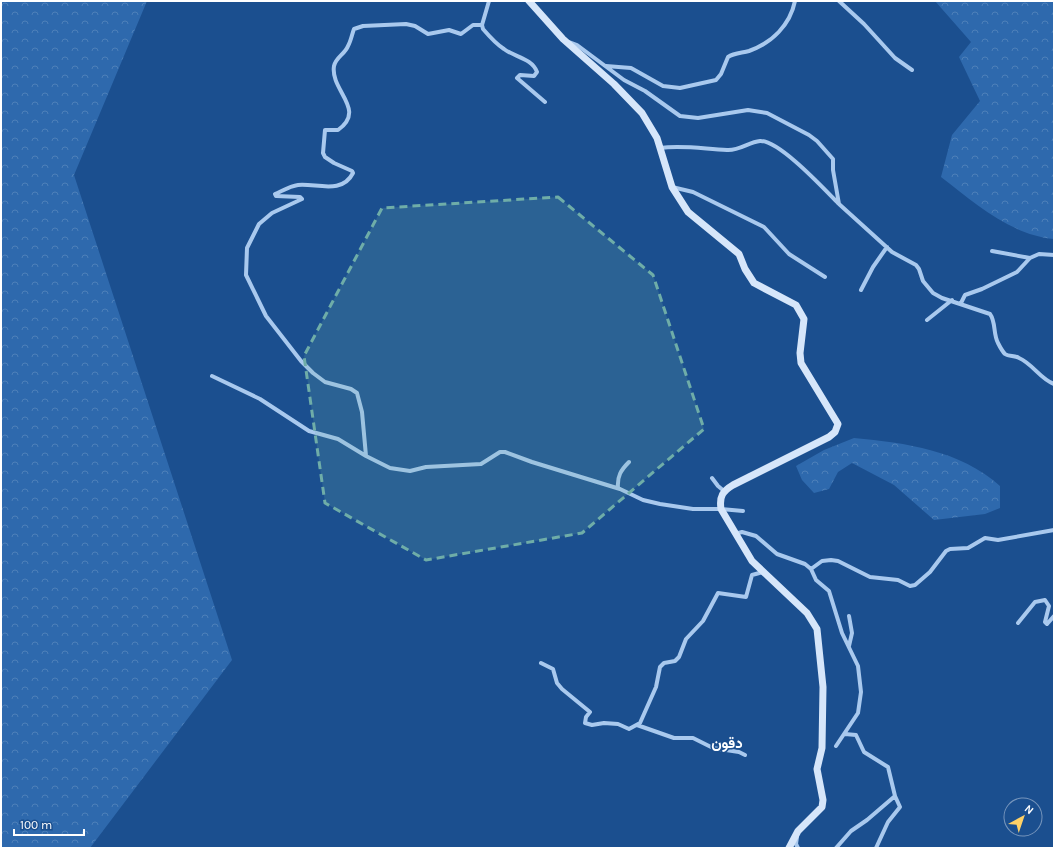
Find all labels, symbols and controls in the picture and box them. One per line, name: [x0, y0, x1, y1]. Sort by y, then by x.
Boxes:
district label: دقون: [711, 734, 743, 752]
north arrow: [1003, 797, 1043, 837]
text: N: [1022, 802, 1036, 817]
scale bar: [14, 811, 84, 837]
text: 100 m: [20, 818, 52, 832]

